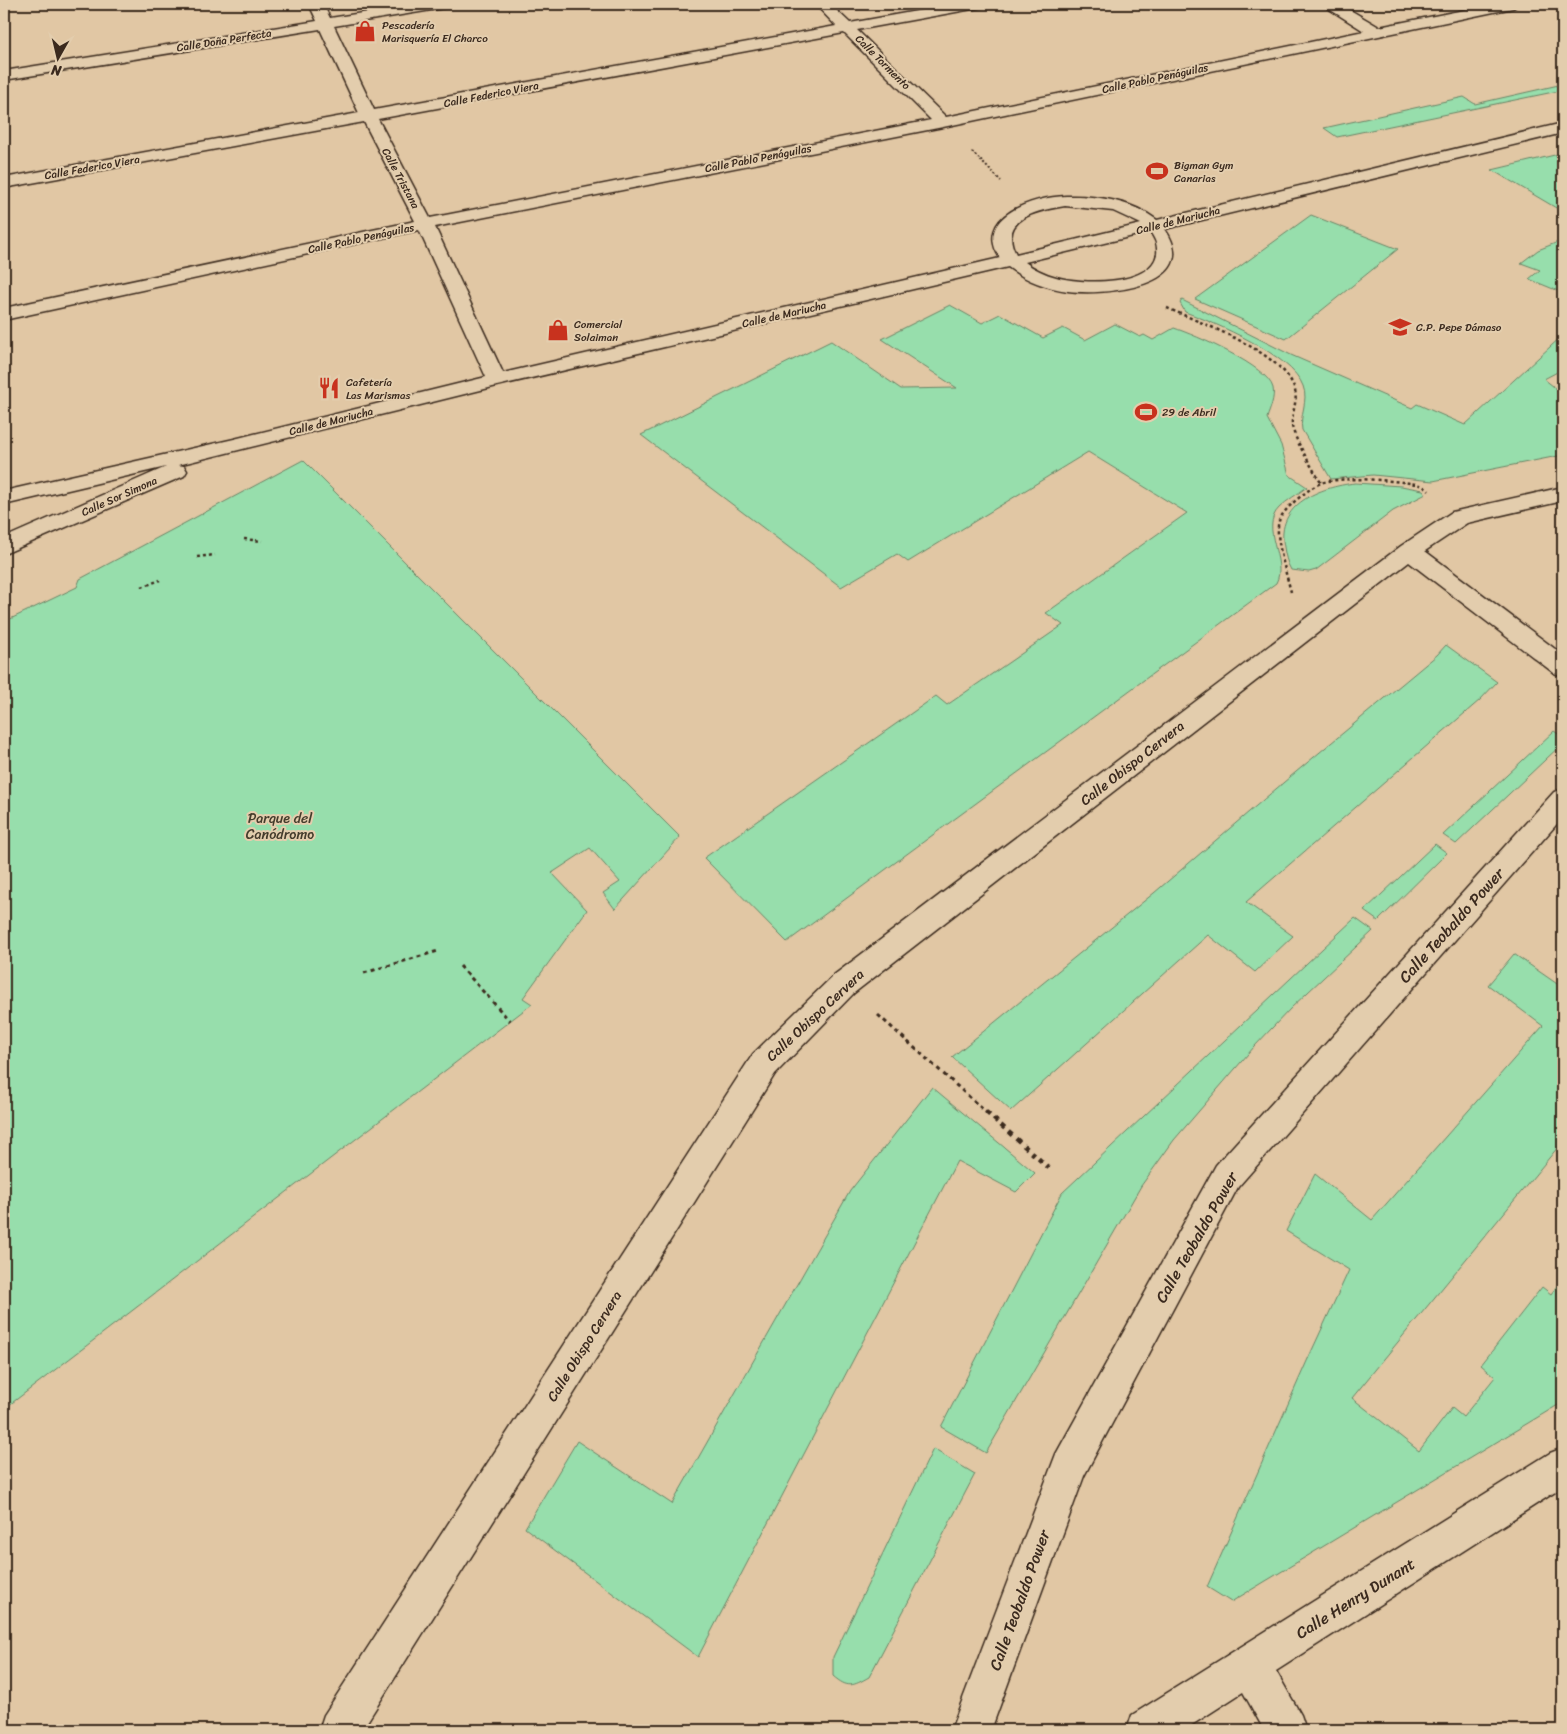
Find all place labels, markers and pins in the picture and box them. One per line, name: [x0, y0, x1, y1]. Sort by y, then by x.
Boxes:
place label: Pescadería Marisquería El Charco: [382, 16, 488, 48]
shop icon: Pescadería Marisquería El Charco: [352, 18, 378, 44]
place label: Bigman Gym Canarias: [1174, 156, 1234, 188]
sports icon: Bigman Gym Canarias: [1144, 158, 1170, 184]
school or university icon: C.P. Pepe Dámaso: [1387, 314, 1413, 340]
place label: Comercial Solaiman: [574, 315, 623, 347]
shop icon: Comercial Solaiman: [545, 317, 571, 343]
place label: C.P. Pepe Dámaso: [1416, 318, 1502, 337]
place label: Cafetería Las Marismas: [346, 373, 411, 405]
restaurant icon: Cafetería Las Marismas: [316, 375, 342, 401]
sports icon: 29 de Abril: [1133, 399, 1159, 425]
place label: 29 de Abril: [1162, 403, 1217, 422]

